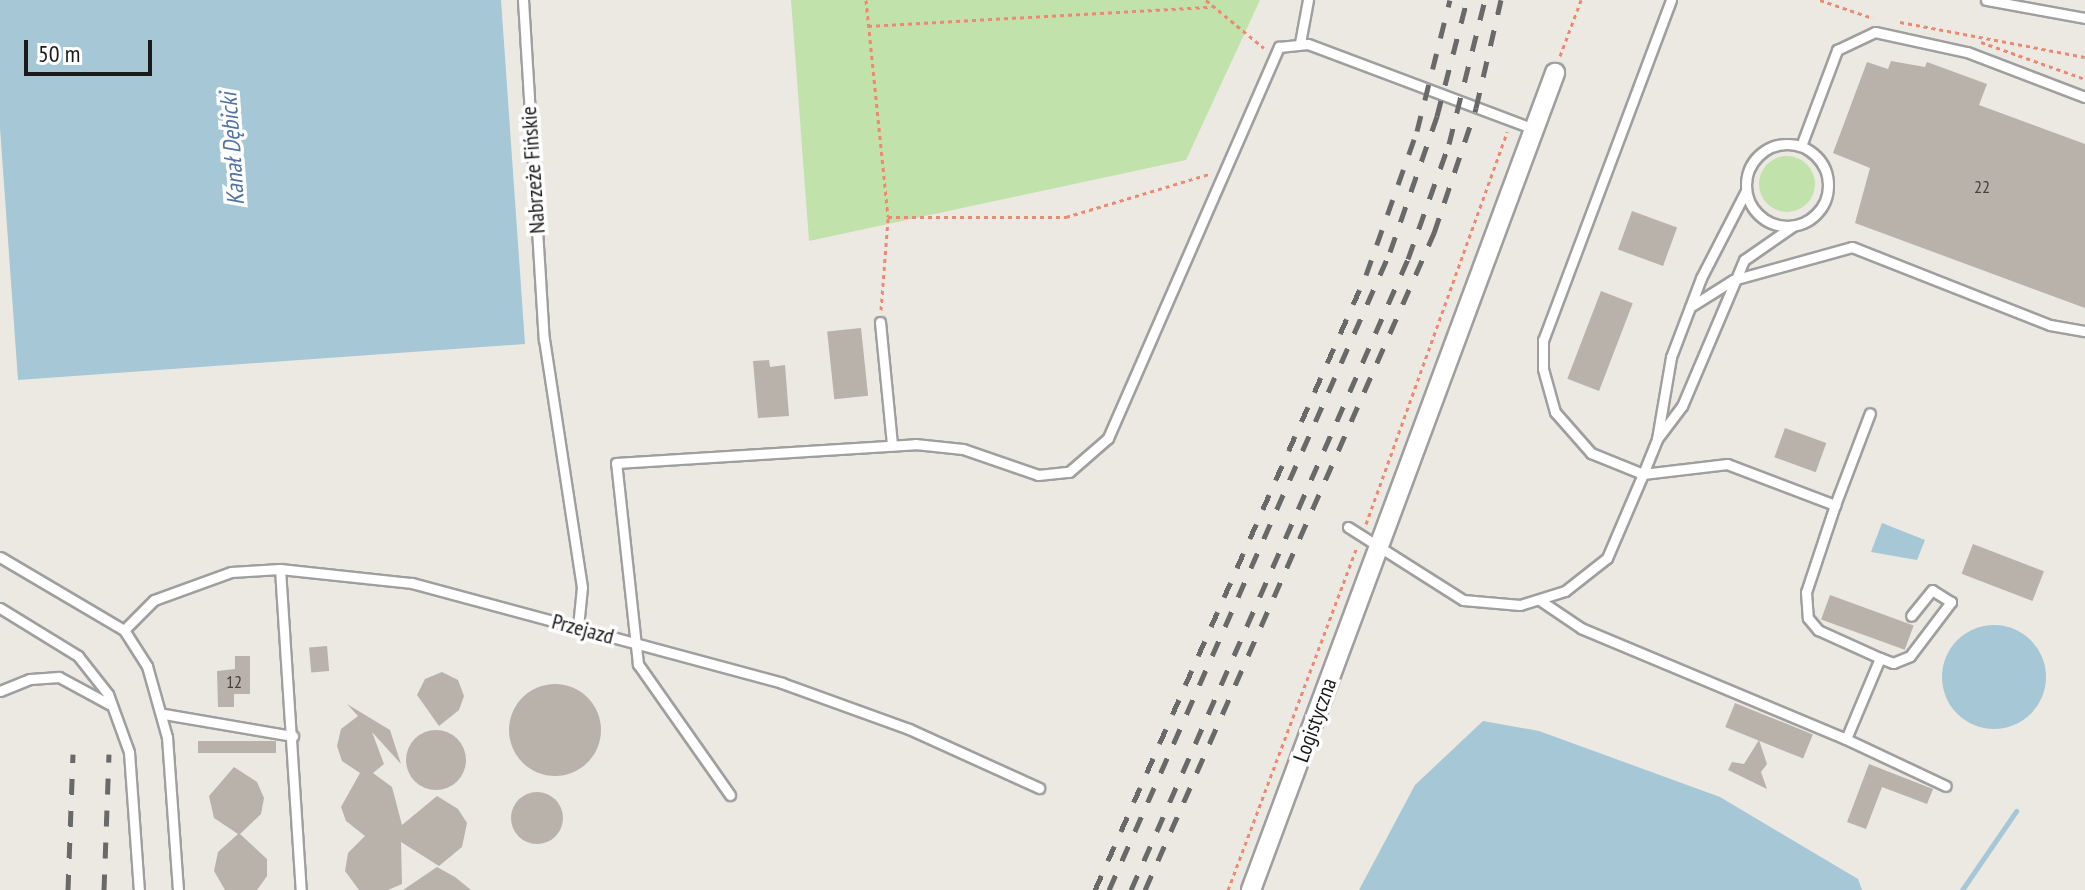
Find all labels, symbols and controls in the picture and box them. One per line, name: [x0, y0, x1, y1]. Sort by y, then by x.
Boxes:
scale bar: [28, 24, 156, 74]
text: 50 m: [38, 38, 80, 69]
water label: Kanał Dębicki: [214, 92, 250, 206]
street label: Nabrzeże Fińskie: [515, 105, 551, 235]
house number: 22: [1974, 176, 1990, 198]
street label: Przejazd: [549, 608, 617, 650]
house number: 12: [226, 671, 242, 693]
street label: Logistyczna: [1288, 674, 1342, 766]

